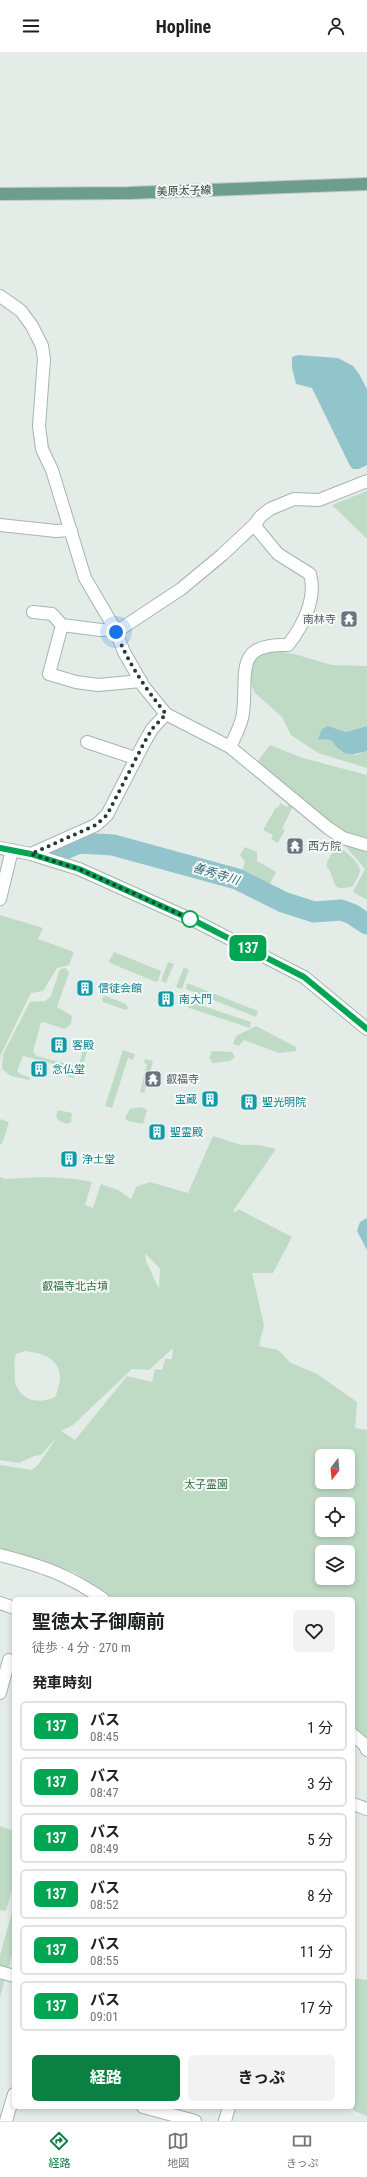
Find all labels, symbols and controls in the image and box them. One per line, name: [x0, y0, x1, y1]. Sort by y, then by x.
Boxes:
icon: menu: [20, 15, 42, 37]
icon: person: [325, 15, 347, 37]
text: Hopline: [156, 16, 211, 37]
street label: 美原太子線: [156, 184, 212, 198]
temple icon: 南林寺: [339, 609, 359, 629]
place label: 南林寺: [303, 613, 336, 626]
your location: [106, 622, 126, 642]
temple icon: 西方院: [285, 836, 305, 856]
place label: 西方院: [308, 840, 341, 853]
water label: 善秀寺川: [191, 860, 243, 888]
unlabelled marker: [181, 910, 199, 928]
line badge: 137: [225, 935, 271, 961]
text: 137: [237, 940, 259, 956]
building icon: 信徒会館: [75, 978, 95, 998]
place label: 信徒会館: [98, 982, 142, 995]
building icon: 南大門: [156, 989, 176, 1009]
place label: 南大門: [179, 993, 212, 1006]
building icon: 客殿: [49, 1035, 69, 1055]
place label: 客殿: [72, 1039, 94, 1052]
building icon: 念仏堂: [29, 1059, 49, 1079]
place label: 念仏堂: [52, 1063, 85, 1076]
temple icon: 叡福寺: [143, 1069, 163, 1089]
place label: 叡福寺: [166, 1073, 199, 1086]
building icon: 宝蔵: [200, 1089, 220, 1109]
building icon: 聖光明院: [239, 1092, 259, 1112]
place label: 宝蔵: [175, 1093, 197, 1106]
place label: 聖光明院: [262, 1096, 306, 1109]
building icon: 聖霊殿: [147, 1122, 167, 1142]
place label: 聖霊殿: [170, 1126, 203, 1139]
building icon: 浄土堂: [59, 1149, 79, 1169]
place label: 浄土堂: [82, 1153, 115, 1166]
park label: 叡福寺北古墳: [42, 1280, 108, 1293]
north arrow: [315, 1449, 355, 1489]
map controls: [315, 1449, 355, 1585]
park label: 太子霊園: [184, 1478, 228, 1491]
button: locate: [315, 1497, 355, 1537]
button: layers: [315, 1545, 355, 1585]
text: 聖徳太子御廟前: [32, 1610, 165, 1633]
button: heart: [293, 1610, 335, 1652]
text: 徒歩 · 4 分 · 270 m: [32, 1640, 131, 1655]
text: 発車時刻: [32, 1674, 92, 1692]
text: バス: [90, 1711, 120, 1729]
text: 137: [45, 1718, 67, 1734]
text: 1 分: [307, 1719, 333, 1737]
text: 08:45: [90, 1729, 119, 1744]
text: バス: [90, 1767, 120, 1785]
text: 137: [45, 1774, 67, 1790]
text: 3 分: [307, 1775, 333, 1793]
text: 08:47: [90, 1785, 119, 1800]
text: バス: [90, 1823, 120, 1841]
text: 137: [45, 1830, 67, 1846]
text: 5 分: [307, 1831, 333, 1849]
text: 08:49: [90, 1841, 119, 1856]
text: バス: [90, 1879, 120, 1897]
text: 137: [45, 1886, 67, 1902]
text: 8 分: [307, 1887, 333, 1905]
text: 08:52: [90, 1897, 119, 1912]
text: バス: [90, 1935, 120, 1953]
text: 137: [45, 1942, 67, 1958]
text: 11 分: [300, 1943, 333, 1961]
text: 08:55: [90, 1953, 119, 1968]
text: バス: [90, 1991, 120, 2009]
text: 137: [45, 1998, 67, 2014]
text: 17 分: [300, 1999, 333, 2017]
text: 09:01: [90, 2009, 119, 2024]
button: 経路: [32, 2055, 180, 2101]
button: きっぷ: [188, 2055, 335, 2101]
tab: 経路: [48, 2130, 70, 2170]
tab: 地図: [167, 2130, 189, 2170]
tab: きっぷ: [286, 2130, 319, 2170]

